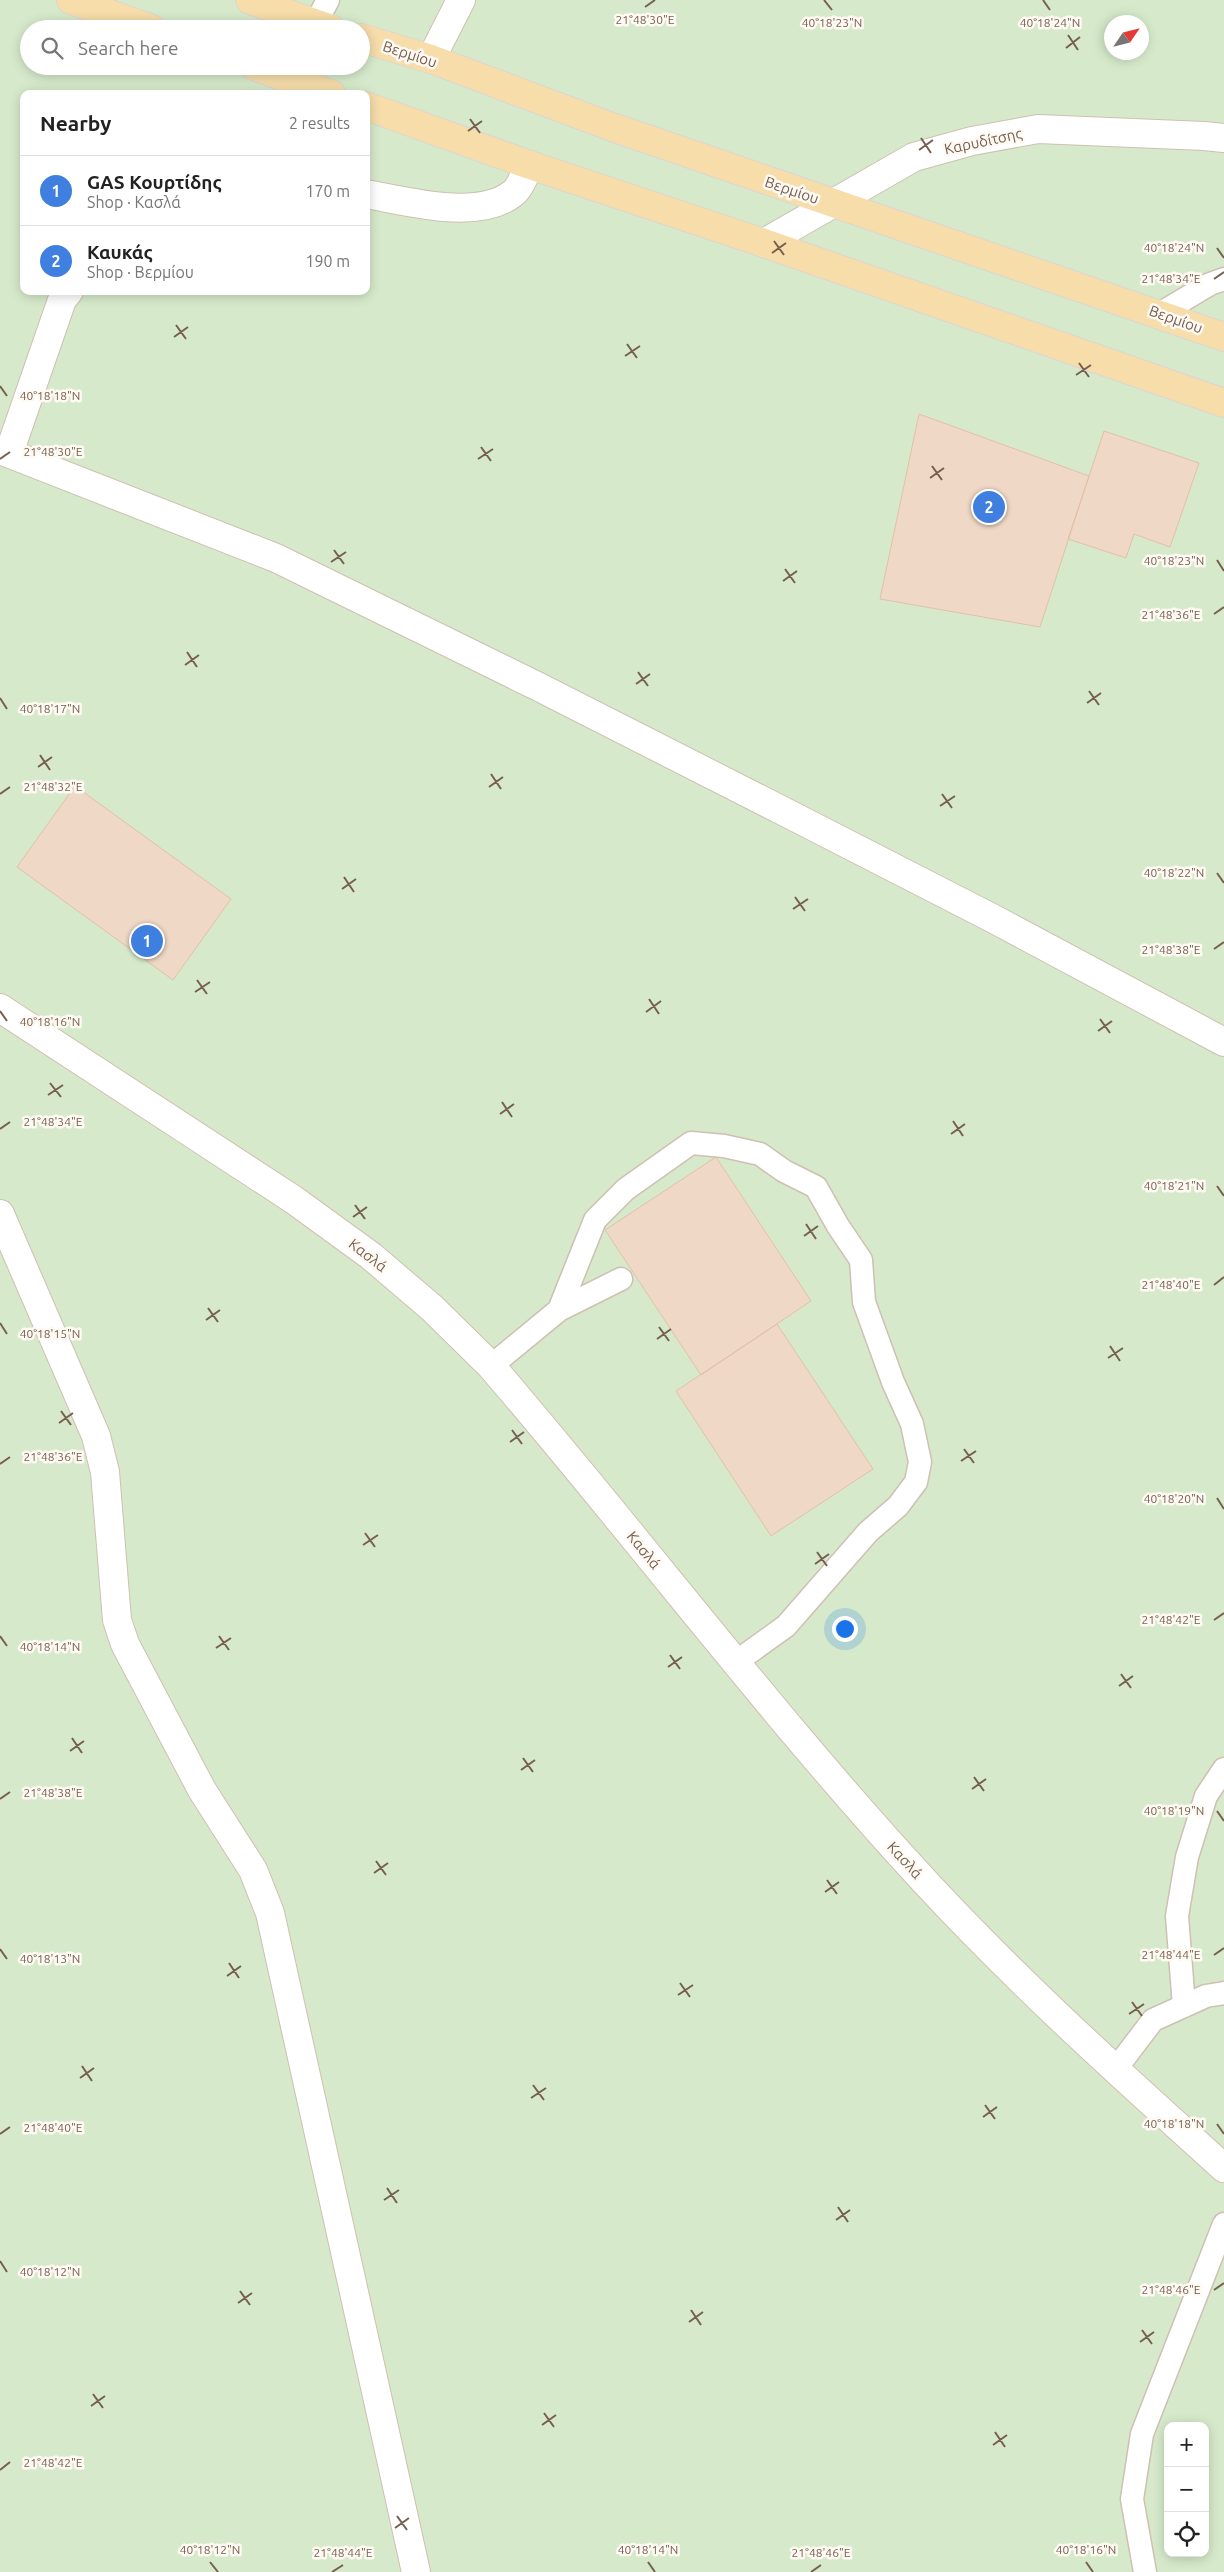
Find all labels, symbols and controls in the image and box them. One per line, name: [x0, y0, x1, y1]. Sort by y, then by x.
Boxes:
text: 21°48'30"E: [616, 13, 675, 26]
north arrow: [1104, 15, 1149, 60]
text: 40°18'23"N: [802, 16, 862, 29]
text: 40°18'24"N: [1020, 16, 1080, 29]
search box: [20, 20, 370, 75]
icon: search: [38, 34, 66, 62]
text: Search here: [78, 37, 178, 59]
street label: Βερμίου: [381, 37, 439, 71]
text: Nearby: [40, 111, 111, 135]
text: 2 results: [289, 114, 350, 132]
street label: Καρυδίτσης: [943, 124, 1024, 158]
text: GAS Κουρτίδης: [87, 171, 222, 193]
street label: Βερμίου: [763, 173, 821, 207]
text: 1: [51, 182, 61, 200]
text: 170 m: [305, 182, 350, 200]
text: Shop · Κασλά: [87, 193, 181, 211]
text: Καυκάς: [87, 241, 153, 263]
text: 40°18'24"N: [1144, 241, 1204, 254]
text: 2: [51, 252, 61, 270]
text: 190 m: [305, 252, 350, 270]
text: Shop · Βερμίου: [87, 263, 194, 281]
text: 21°48'34"E: [1142, 272, 1201, 285]
street label: Βερμίου: [1147, 301, 1205, 337]
text: 40°18'18"N: [20, 389, 80, 402]
text: 21°48'30"E: [24, 445, 83, 458]
pin: 2: [973, 488, 1005, 526]
text: 40°18'23"N: [1144, 554, 1204, 567]
text: 21°48'36"E: [1142, 608, 1201, 621]
text: 40°18'17"N: [20, 702, 80, 715]
text: 21°48'32"E: [24, 780, 83, 793]
text: 40°18'22"N: [1144, 866, 1204, 879]
pin: 1: [131, 922, 163, 960]
text: 21°48'38"E: [1142, 943, 1201, 956]
text: 40°18'16"N: [20, 1015, 80, 1028]
text: 21°48'34"E: [24, 1115, 83, 1128]
text: 40°18'21"N: [1144, 1179, 1204, 1192]
street label: Κασλά: [346, 1235, 390, 1275]
text: 21°48'40"E: [1142, 1278, 1201, 1291]
text: 40°18'15"N: [20, 1327, 80, 1340]
text: 21°48'36"E: [24, 1450, 83, 1463]
text: 40°18'20"N: [1144, 1492, 1204, 1505]
street label: Κασλά: [624, 1528, 664, 1572]
text: 21°48'42"E: [1142, 1613, 1201, 1626]
your location: [832, 1616, 858, 1642]
text: 40°18'14"N: [20, 1640, 80, 1653]
text: 21°48'38"E: [24, 1786, 83, 1799]
text: 40°18'19"N: [1144, 1804, 1204, 1817]
street label: Κασλά: [884, 1838, 926, 1882]
text: 21°48'44"E: [1142, 1948, 1201, 1961]
text: 40°18'13"N: [20, 1952, 80, 1965]
text: 40°18'18"N: [1144, 2117, 1204, 2130]
text: 21°48'40"E: [24, 2121, 83, 2134]
text: 40°18'12"N: [20, 2265, 80, 2278]
text: 21°48'46"E: [1142, 2283, 1201, 2296]
map controls: [1164, 2422, 1209, 2557]
button: +: [1164, 2422, 1209, 2467]
text: 21°48'42"E: [24, 2456, 83, 2469]
button: −: [1164, 2467, 1209, 2512]
button: locate: [1164, 2512, 1209, 2557]
text: 40°18'12"N: [180, 2543, 240, 2556]
text: 40°18'14"N: [618, 2543, 678, 2556]
text: 40°18'16"N: [1056, 2543, 1116, 2556]
text: 21°48'44"E: [314, 2546, 373, 2559]
text: 21°48'46"E: [792, 2546, 851, 2559]

